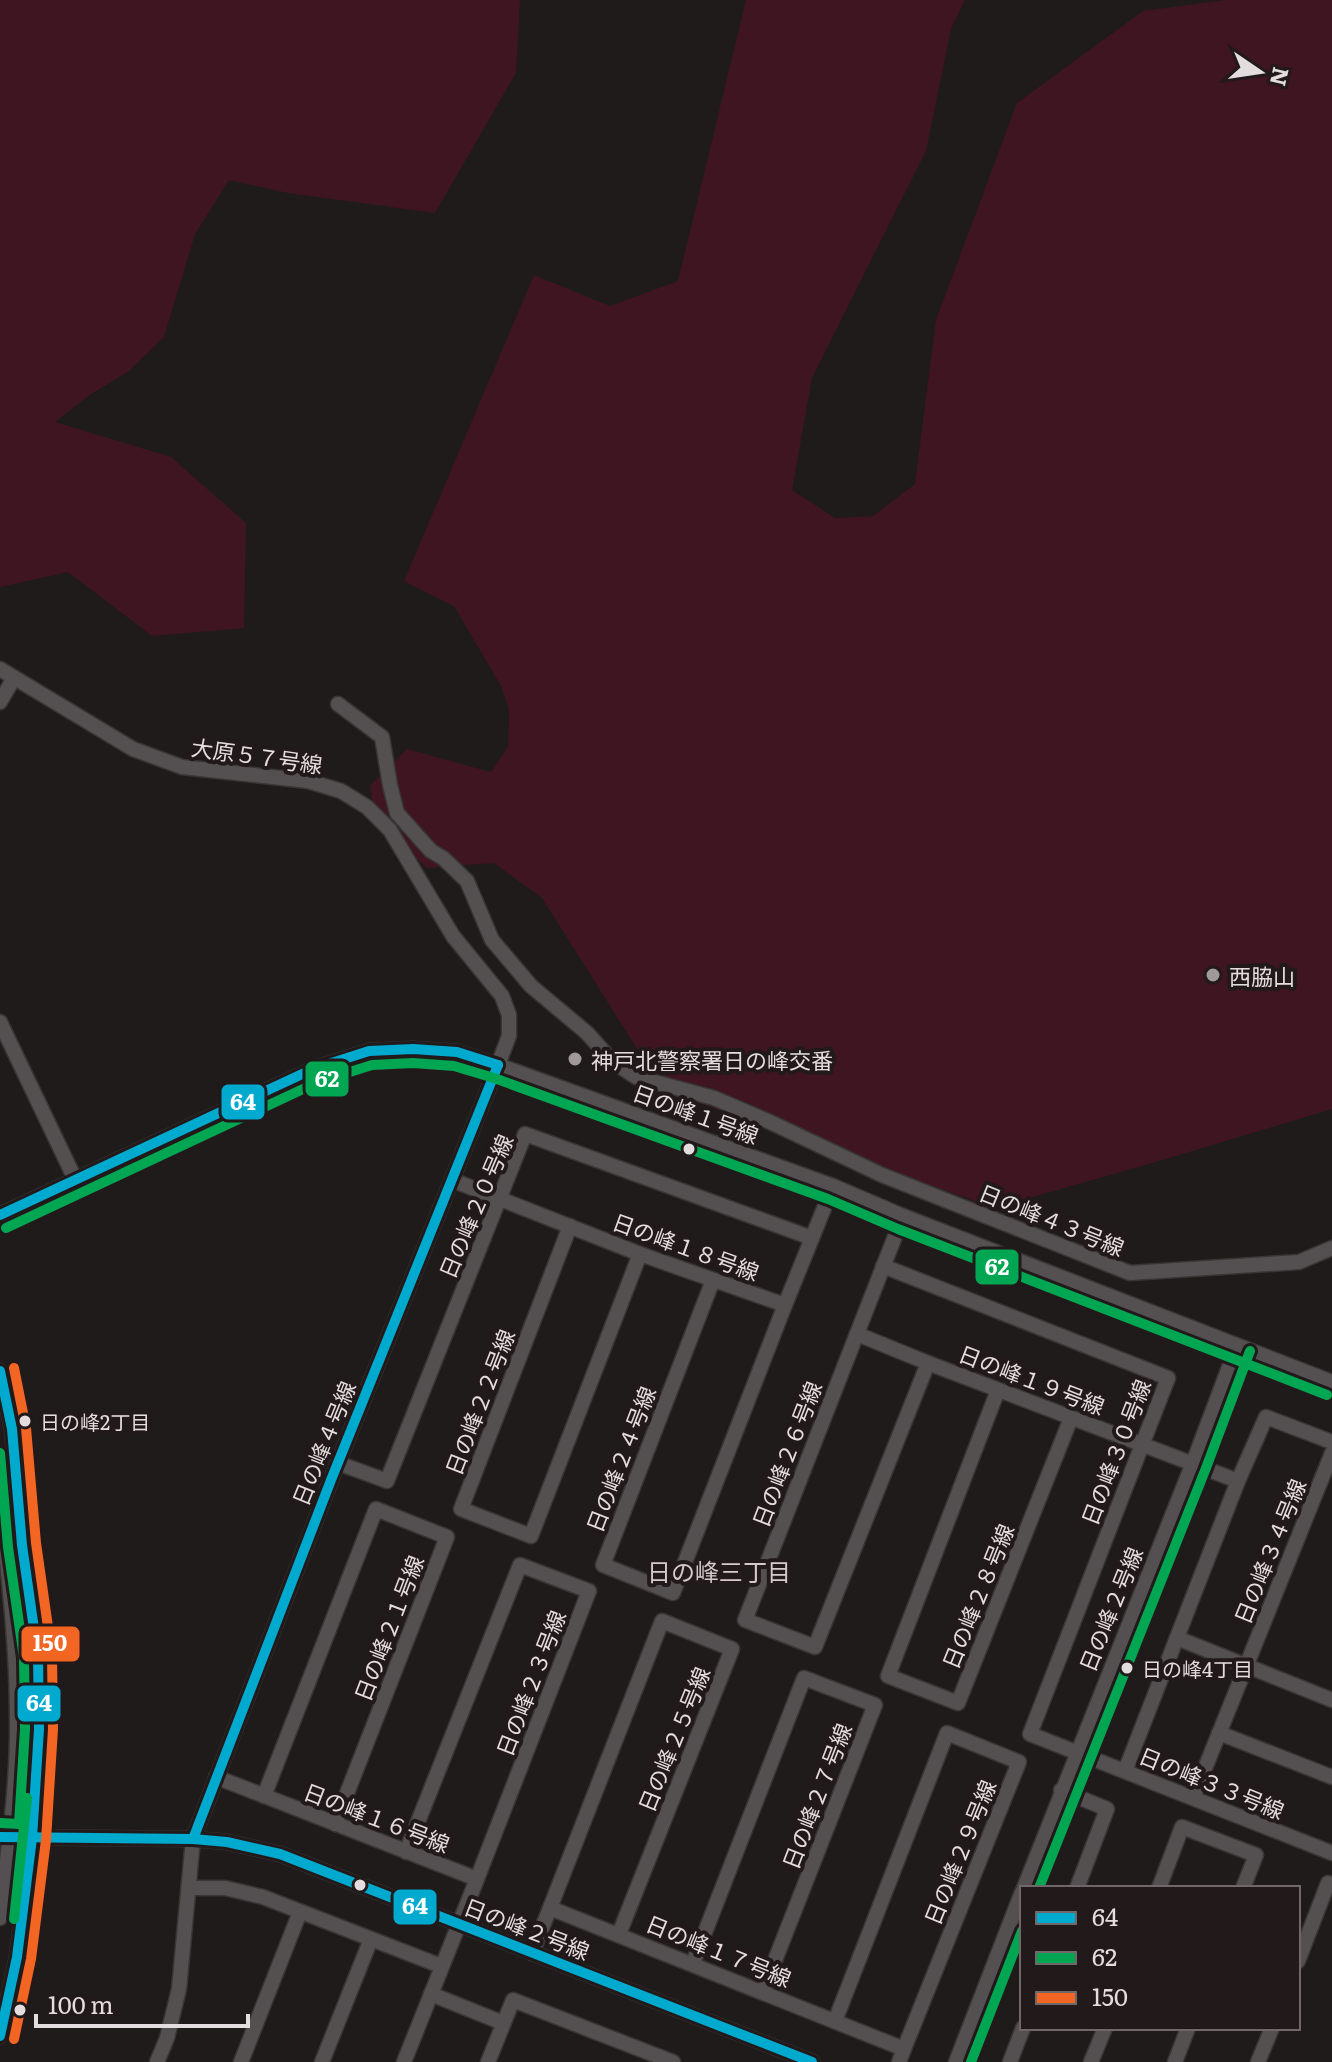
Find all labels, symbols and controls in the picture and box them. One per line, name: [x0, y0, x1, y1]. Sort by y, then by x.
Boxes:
north arrow: [1220, 32, 1300, 112]
text: N: [1263, 64, 1299, 90]
street label: 大原５７号線: [189, 729, 325, 781]
place label: 西脇山: [1229, 959, 1295, 992]
marker: 西脇山: [1204, 966, 1222, 984]
place label: 神戸北警察署日の峰交番: [591, 1043, 833, 1076]
marker: 神戸北警察署日の峰交番: [566, 1050, 584, 1068]
line badge: 62: [304, 1060, 350, 1098]
text: 62: [315, 1061, 340, 1094]
street label: 日の峰１号線: [628, 1075, 764, 1151]
line badge: 64: [220, 1083, 266, 1121]
text: 64: [230, 1084, 256, 1117]
street label: 日の峰２０号線: [430, 1129, 520, 1283]
unlabelled marker: [681, 1141, 697, 1157]
street label: 日の峰４３号線: [974, 1175, 1130, 1263]
street label: 日の峰１８号線: [608, 1204, 764, 1288]
line badge: 62: [974, 1248, 1020, 1286]
text: 62: [985, 1249, 1010, 1282]
street label: 日の峰２２号線: [436, 1324, 522, 1480]
street label: 日の峰１９号線: [954, 1336, 1110, 1422]
street label: 日の峰３０号線: [1072, 1374, 1158, 1530]
street label: 日の峰４号線: [283, 1376, 363, 1510]
street label: 日の峰２６号線: [743, 1376, 829, 1532]
street label: 日の峰２４号線: [577, 1381, 663, 1537]
place label: 日の峰2丁目: [40, 1406, 150, 1436]
marker: 日の峰2丁目: [17, 1413, 33, 1429]
street label: 日の峰３４号線: [1225, 1473, 1313, 1629]
street label: 日の峰２８号線: [933, 1518, 1021, 1674]
street label: 日の峰２号線: [1070, 1542, 1150, 1676]
street label: 日の峰２１号線: [345, 1550, 431, 1706]
district label: 日の峰三丁目: [647, 1553, 791, 1588]
street label: 日の峰２３号線: [487, 1605, 573, 1761]
line badge: 150: [20, 1625, 81, 1663]
text: 150: [33, 1625, 67, 1658]
place label: 日の峰4丁目: [1142, 1653, 1253, 1683]
marker: 日の峰4丁目: [1119, 1660, 1135, 1676]
street label: 日の峰２５号線: [629, 1661, 717, 1817]
line badge: 64: [16, 1684, 62, 1723]
text: 64: [26, 1685, 52, 1718]
street label: 日の峰２７号線: [773, 1718, 859, 1874]
street label: 日の峰３３号線: [1134, 1738, 1290, 1826]
street label: 日の峰１６号線: [299, 1774, 455, 1860]
street label: 日の峰２９号線: [915, 1774, 1003, 1930]
unlabelled marker: [352, 1877, 368, 1893]
legend: [1020, 1886, 1300, 2030]
line badge: 64: [392, 1888, 438, 1926]
text: 64: [402, 1888, 428, 1921]
street label: 日の峰２号線: [459, 1889, 595, 1967]
text: 64: [1092, 1898, 1118, 1933]
street label: 日の峰１７号線: [641, 1906, 797, 1994]
text: 62: [1092, 1938, 1117, 1973]
scale bar: [36, 1978, 248, 2028]
text: 150: [1092, 1978, 1128, 2013]
text: 100 m: [48, 1986, 114, 2021]
unlabelled marker: [12, 2002, 28, 2018]

